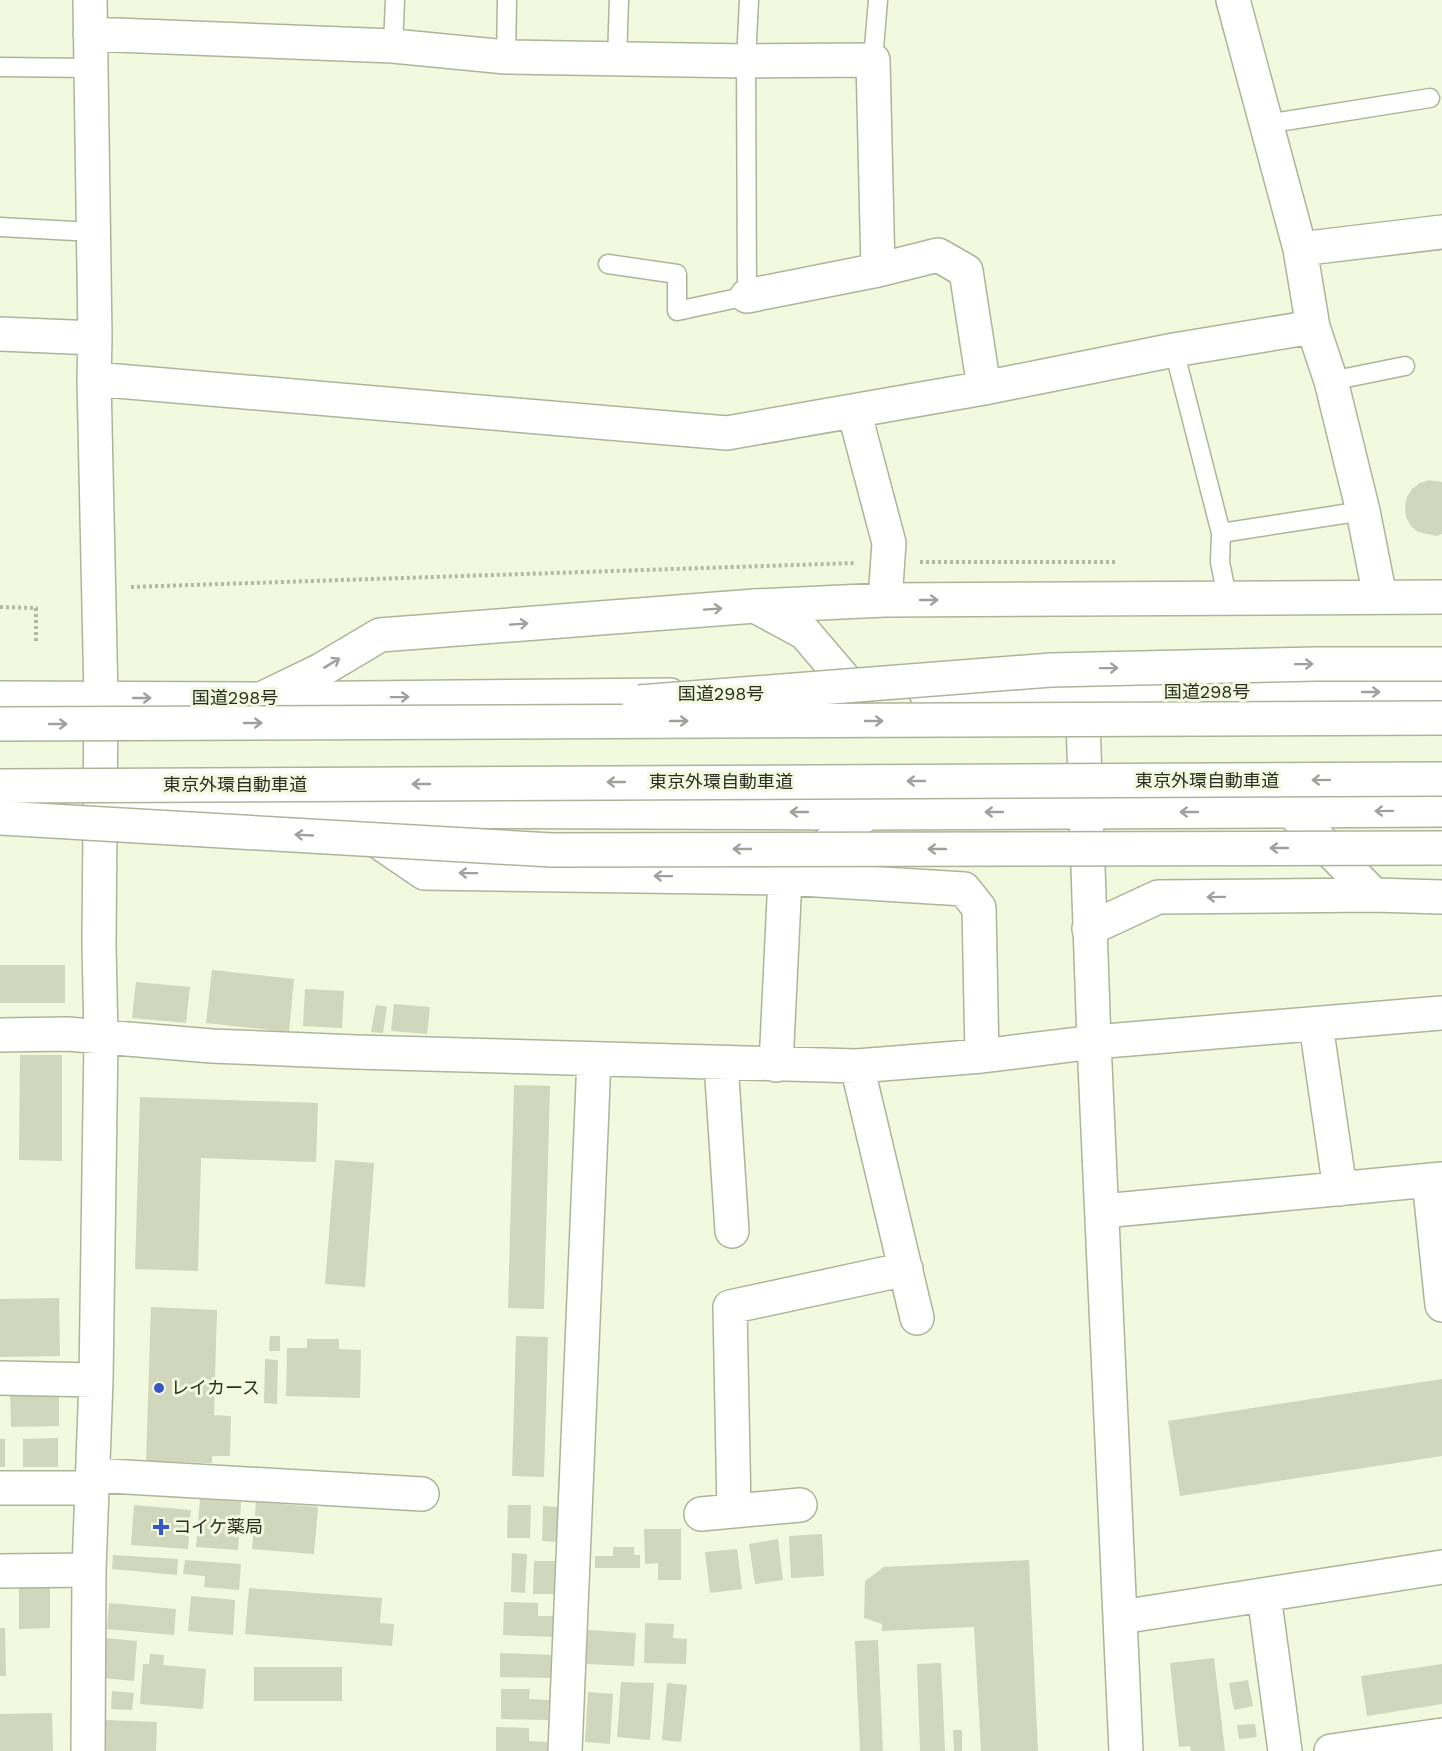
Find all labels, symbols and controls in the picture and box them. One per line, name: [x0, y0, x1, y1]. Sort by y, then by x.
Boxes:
one-way arrow: [919, 594, 939, 606]
one-way arrow: [703, 603, 723, 614]
one-way arrow: [509, 618, 529, 629]
one-way arrow: [323, 657, 340, 669]
one-way arrow: [1294, 658, 1314, 670]
one-way arrow: [1099, 663, 1119, 674]
street label: 国道298号: [1164, 681, 1250, 702]
street label: 国道298号: [678, 683, 764, 704]
street label: 国道298号: [192, 687, 278, 708]
one-way arrow: [1361, 687, 1381, 698]
one-way arrow: [390, 691, 410, 703]
one-way arrow: [132, 692, 152, 704]
one-way arrow: [669, 715, 689, 727]
one-way arrow: [864, 715, 884, 727]
one-way arrow: [243, 717, 263, 729]
one-way arrow: [48, 718, 68, 730]
street label: 東京外環自動車道: [1135, 770, 1279, 791]
street label: 東京外環自動車道: [649, 771, 793, 792]
street label: 東京外環自動車道: [163, 774, 307, 795]
one-way arrow: [1311, 774, 1331, 786]
one-way arrow: [906, 775, 926, 787]
one-way arrow: [606, 777, 626, 788]
one-way arrow: [411, 778, 431, 790]
one-way arrow: [1374, 805, 1394, 817]
one-way arrow: [789, 806, 809, 818]
one-way arrow: [984, 806, 1004, 818]
one-way arrow: [1179, 806, 1199, 818]
one-way arrow: [295, 830, 315, 841]
one-way arrow: [1269, 842, 1289, 854]
one-way arrow: [732, 843, 752, 855]
one-way arrow: [927, 843, 947, 855]
one-way arrow: [459, 867, 479, 879]
one-way arrow: [653, 870, 673, 882]
one-way arrow: [1206, 891, 1226, 903]
place label: レイカース: [171, 1377, 260, 1398]
marker: レイカース: [152, 1381, 166, 1395]
place label: コイケ薬局: [173, 1516, 263, 1537]
marker: コイケ薬局: [154, 1520, 168, 1534]

